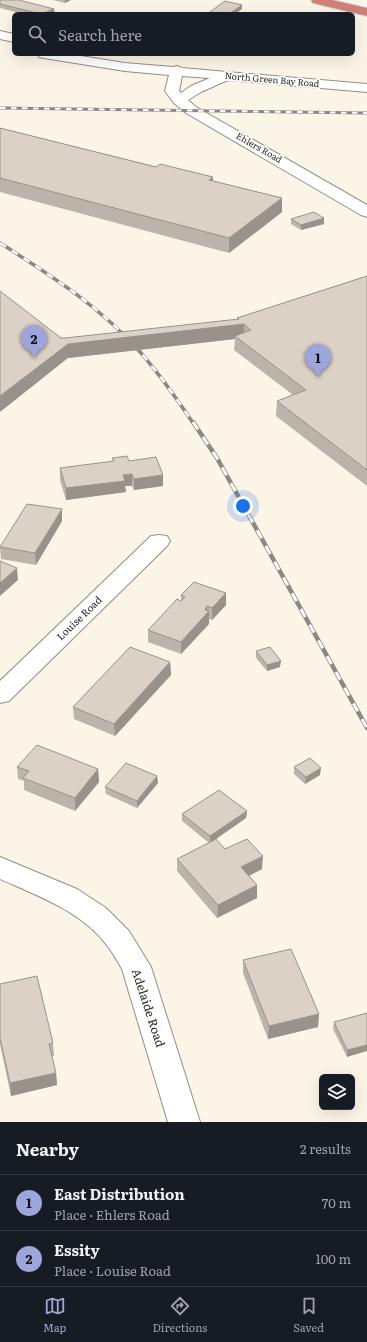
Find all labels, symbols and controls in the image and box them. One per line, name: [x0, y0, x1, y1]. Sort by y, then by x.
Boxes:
search box: [12, 12, 355, 56]
icon: search: [26, 23, 48, 45]
text: Search here: [58, 23, 142, 46]
street label: North Green Bay Road: [224, 68, 320, 90]
street label: Ehlers Road: [234, 128, 286, 166]
pin: 2: [21, 325, 47, 358]
pin: 1: [305, 344, 331, 377]
your location: [233, 496, 253, 516]
street label: Louise Road: [53, 592, 105, 643]
street label: Adelaide Road: [128, 966, 170, 1050]
map controls: [319, 1074, 355, 1110]
button: layers: [319, 1074, 355, 1110]
text: Nearby: [16, 1136, 79, 1161]
text: 2 results: [300, 1139, 351, 1158]
text: East Distribution: [54, 1182, 185, 1205]
text: 1: [26, 1193, 32, 1212]
text: 70 m: [322, 1193, 351, 1212]
text: Place · Ehlers Road: [54, 1205, 170, 1224]
text: Essity: [54, 1238, 100, 1261]
text: 2: [26, 1249, 32, 1268]
text: 100 m: [315, 1249, 351, 1268]
text: Place · Louise Road: [54, 1261, 171, 1280]
tab: Map: [43, 1295, 66, 1335]
tab: Directions: [152, 1295, 207, 1335]
tab: Saved: [293, 1295, 324, 1335]

